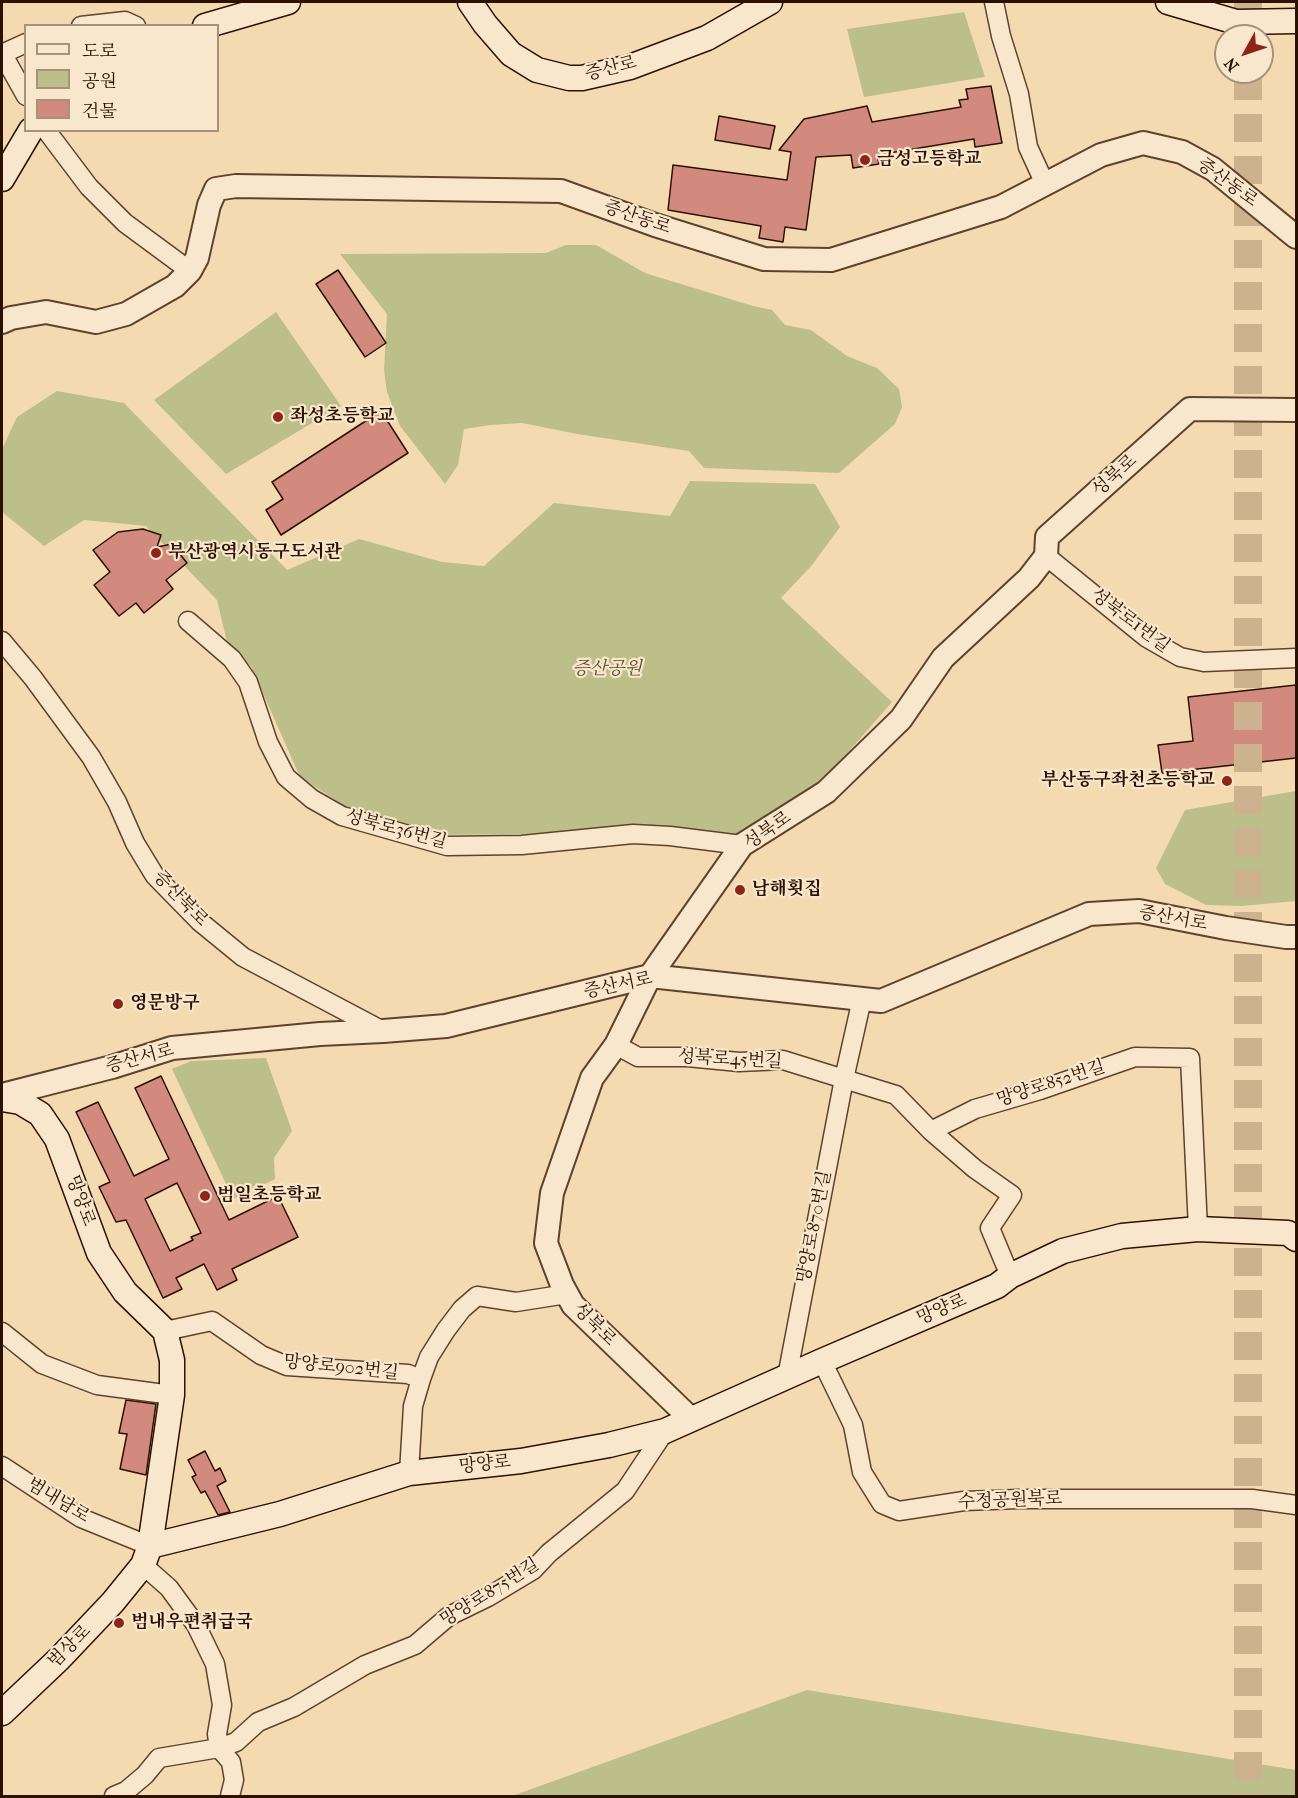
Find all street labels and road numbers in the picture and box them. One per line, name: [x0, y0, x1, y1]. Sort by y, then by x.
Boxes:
street label: 증산로: [583, 52, 639, 86]
street label: 증산동로: [1193, 154, 1261, 212]
street label: 증산동로: [601, 196, 673, 240]
street label: 성북로: [1088, 451, 1142, 501]
street label: 성북로1번길: [1086, 584, 1174, 658]
street label: 성북로36번길: [343, 806, 449, 854]
street label: 성북로: [740, 807, 796, 855]
street label: 증산북로: [148, 866, 212, 932]
street label: 증산서로: [1137, 902, 1209, 936]
street label: 증산서로: [582, 968, 654, 1004]
street label: 증산서로: [104, 1040, 176, 1078]
street label: 성북로45번길: [677, 1046, 783, 1074]
street label: 망양로852번길: [994, 1056, 1108, 1112]
street label: 망양로870번길: [793, 1169, 837, 1285]
street label: 망양로: [61, 1173, 99, 1229]
street label: 망양로: [914, 1290, 970, 1330]
street label: 성북로: [568, 1299, 620, 1351]
street label: 망양로902번길: [282, 1351, 400, 1385]
street label: 망양로: [458, 1452, 512, 1478]
street label: 범내남로: [23, 1474, 93, 1528]
street label: 수정공원북로: [957, 1488, 1063, 1514]
street label: 망양로875번길: [437, 1554, 543, 1632]
street label: 범상로: [44, 1621, 96, 1673]

